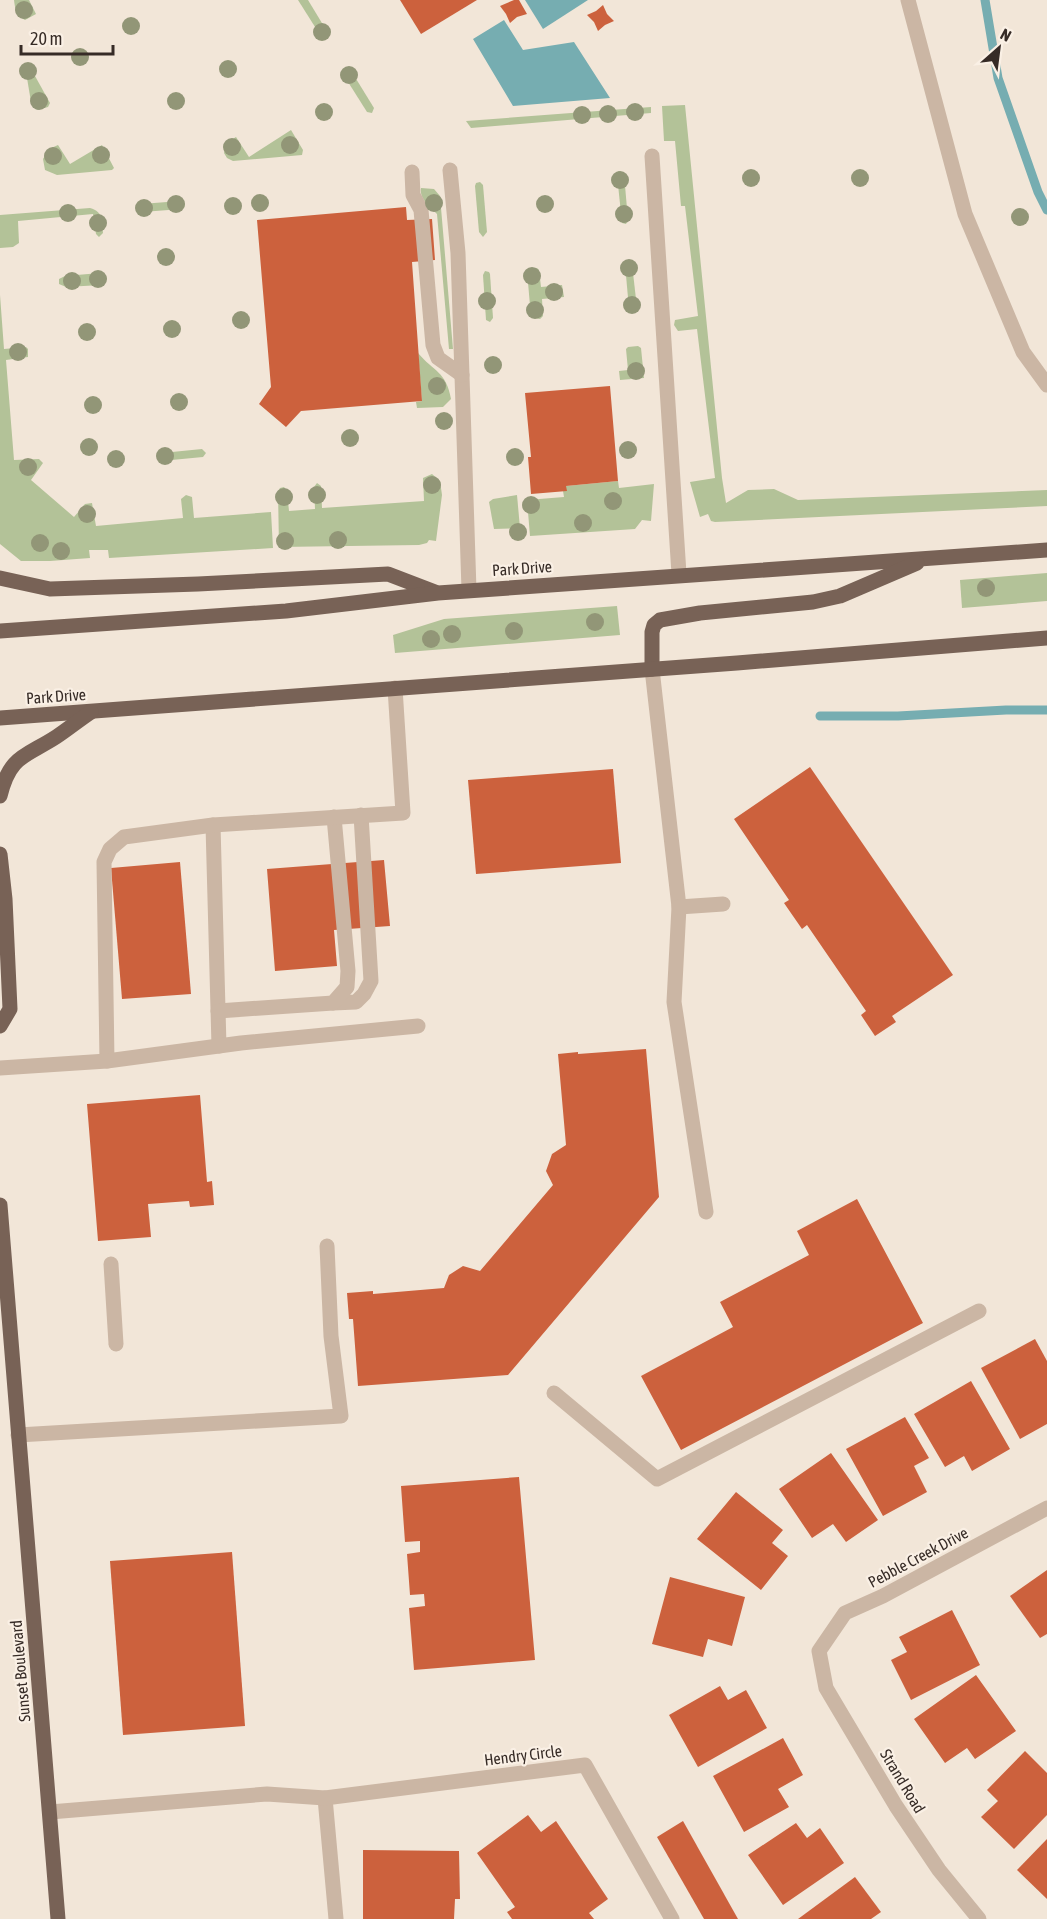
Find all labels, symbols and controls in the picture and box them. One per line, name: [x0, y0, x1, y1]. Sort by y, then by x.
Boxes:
scale bar: [21, 18, 112, 56]
north arrow: [969, 18, 1029, 78]
text: N: [998, 25, 1014, 45]
text: 20 m: [30, 28, 62, 49]
street label: Park Drive: [491, 557, 553, 579]
street label: Park Drive: [25, 685, 87, 707]
street label: Pebble Creek Drive: [865, 1523, 971, 1591]
street label: Sunset Boulevard: [7, 1619, 33, 1723]
street label: Hendry Circle: [483, 1741, 563, 1770]
street label: Strand Road: [877, 1746, 929, 1816]

